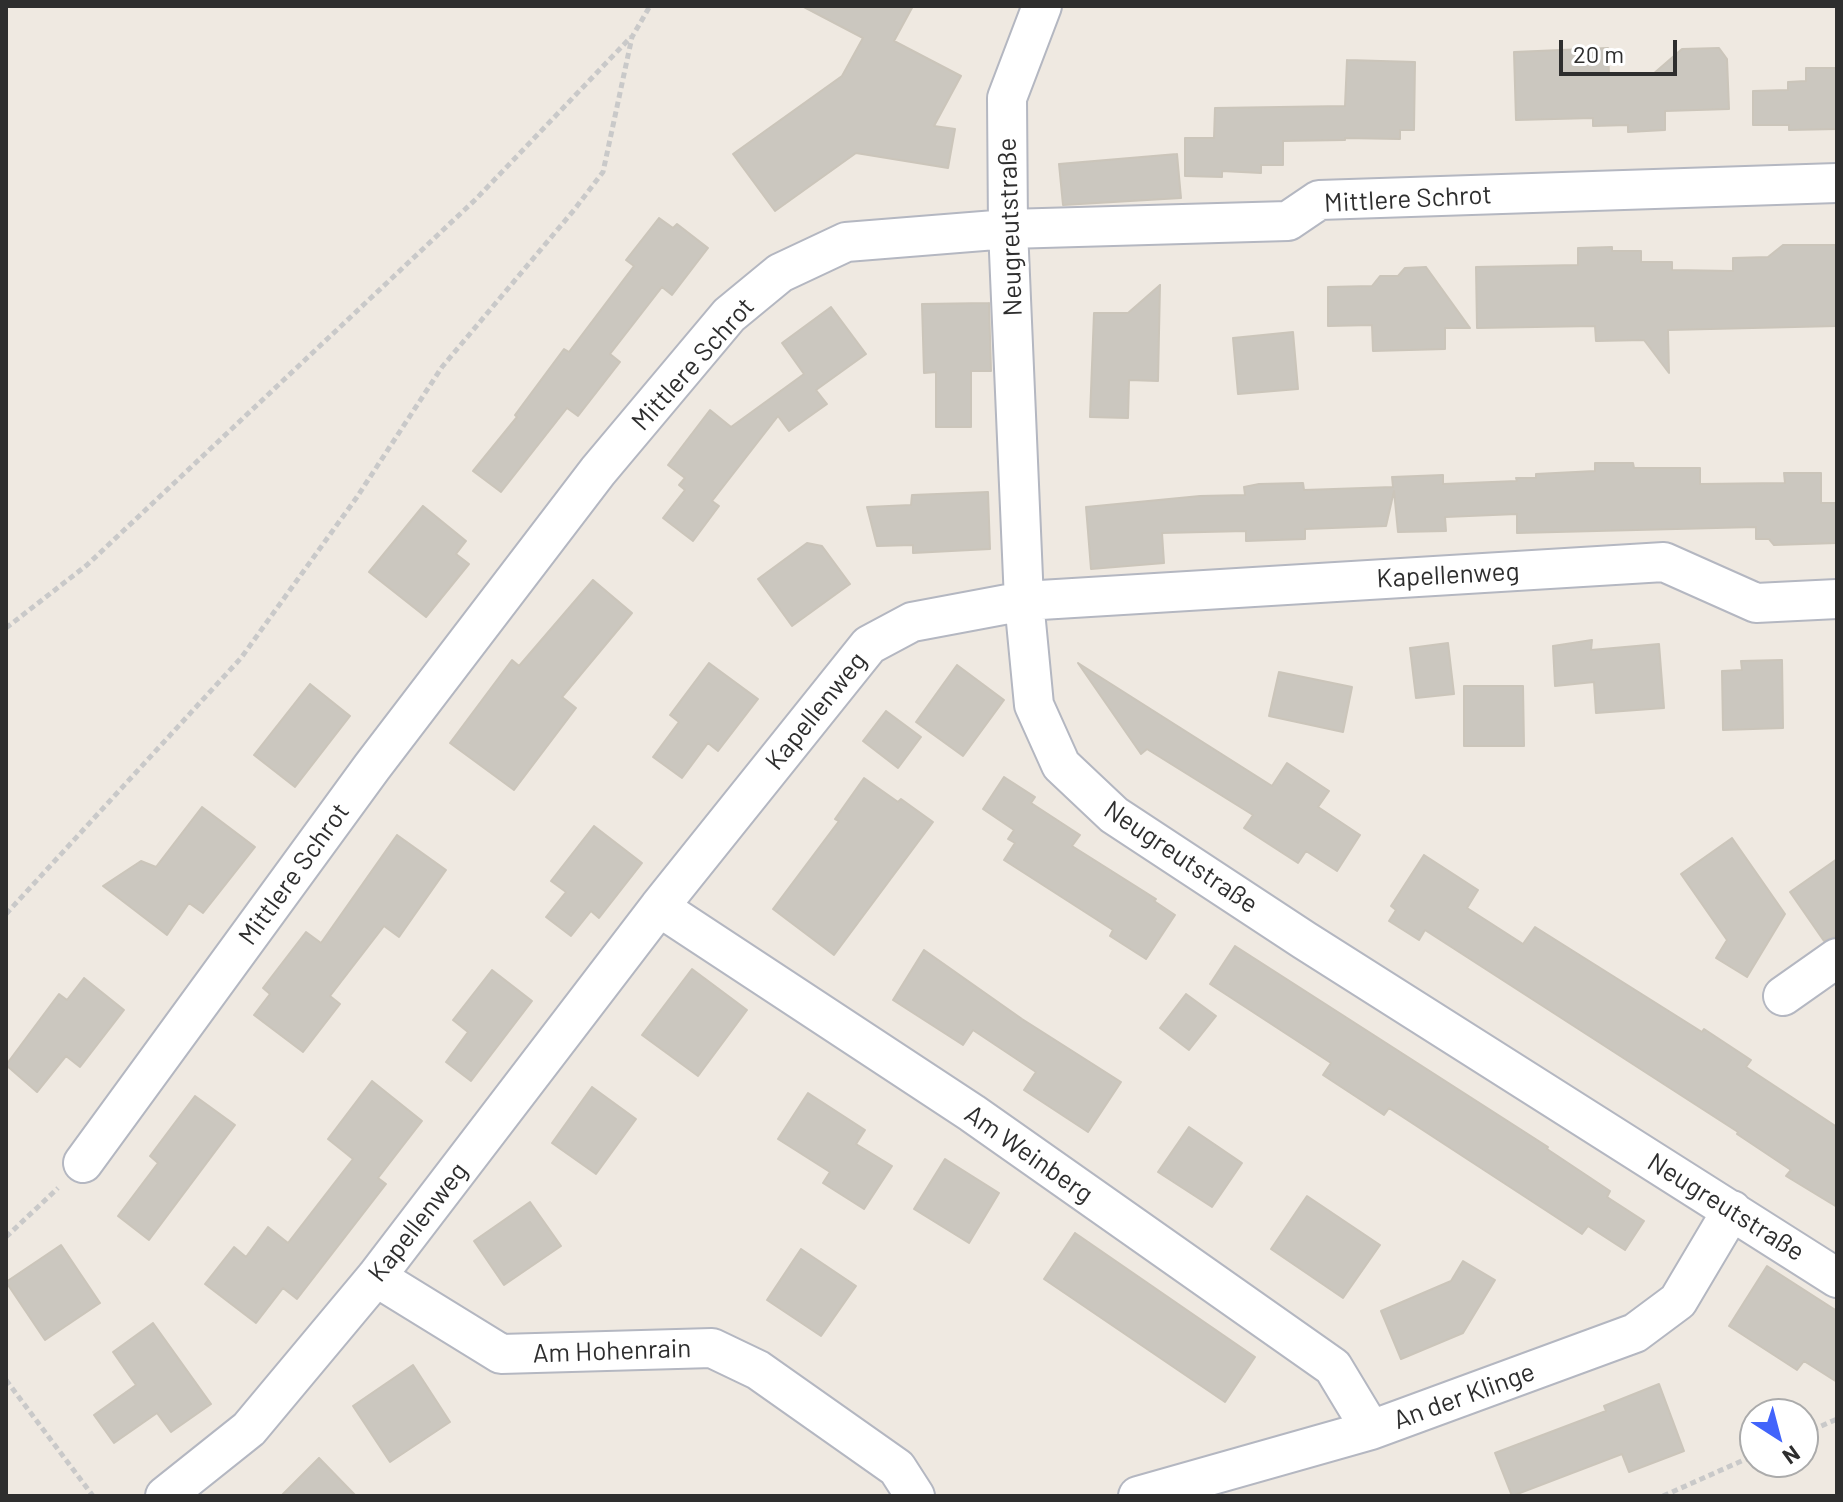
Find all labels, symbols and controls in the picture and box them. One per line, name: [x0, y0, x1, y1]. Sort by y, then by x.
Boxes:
scale bar: [1563, 24, 1681, 74]
text: 20 m: [1573, 39, 1624, 68]
street label: Neugreutstraße: [991, 137, 1029, 317]
street label: Mittlere Schrot: [1323, 179, 1493, 219]
street label: Mittlere Schrot: [625, 291, 761, 437]
street label: Kapellenweg: [1376, 556, 1520, 594]
street label: Kapellenweg: [759, 646, 873, 776]
street label: Neugreutstraße: [1098, 794, 1264, 920]
street label: Mittlere Schrot: [232, 797, 356, 951]
street label: Am Weinberg: [959, 1098, 1099, 1210]
street label: Neugreutstraße: [1642, 1146, 1810, 1268]
street label: Kapellenweg: [362, 1156, 474, 1288]
street label: Am Hohenrain: [532, 1333, 692, 1369]
street label: An der Klinge: [1389, 1356, 1539, 1436]
north arrow: [1739, 1398, 1819, 1478]
text: N: [1778, 1441, 1806, 1471]

